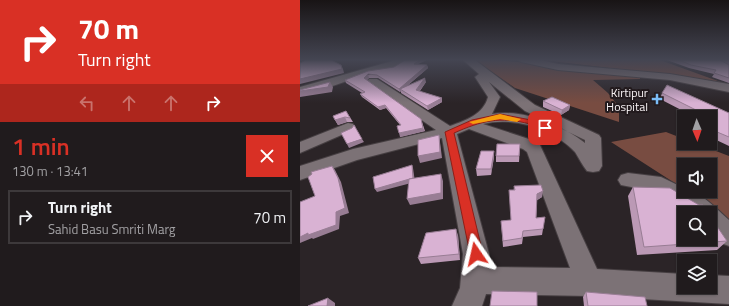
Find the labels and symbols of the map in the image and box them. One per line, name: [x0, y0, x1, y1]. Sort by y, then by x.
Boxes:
place label: Kirtipur Hospital: [606, 83, 648, 116]
marker: Kirtipur Hospital: [651, 93, 663, 105]
north arrow: [677, 110, 717, 150]
pin: [528, 111, 562, 145]
position arrow: [455, 233, 497, 275]

